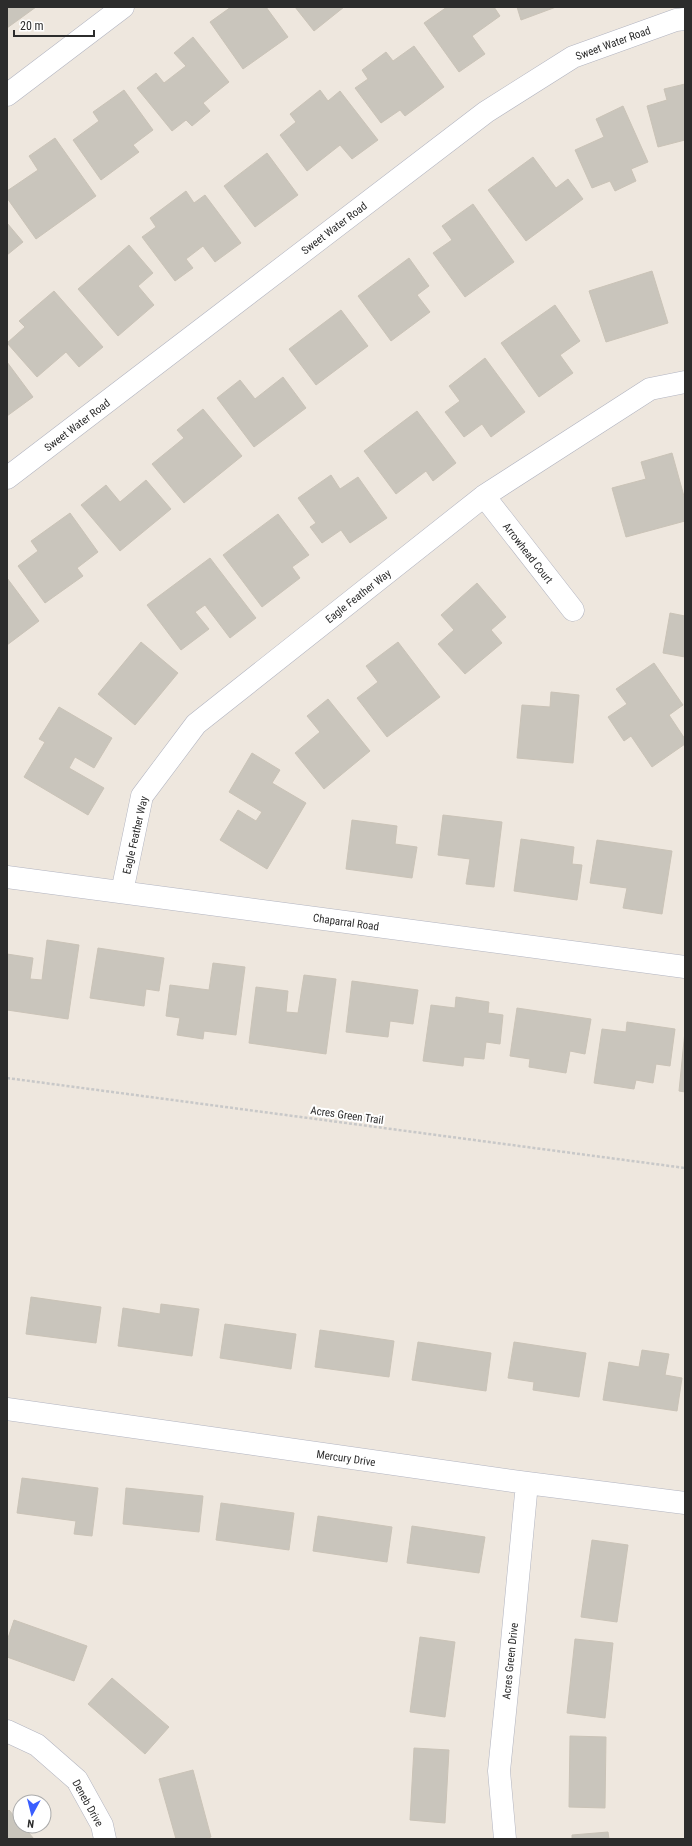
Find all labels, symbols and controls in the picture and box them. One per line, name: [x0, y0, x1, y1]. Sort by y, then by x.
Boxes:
scale bar: [14, 12, 94, 38]
text: 20 m: [20, 19, 44, 33]
street label: Sweet Water Road: [574, 24, 652, 63]
street label: Sweet Water Road: [299, 199, 370, 257]
street label: Sweet Water Road: [42, 396, 113, 454]
street label: Arrowhead Court: [500, 520, 555, 586]
street label: Eagle Feather Way: [323, 567, 394, 626]
street label: Eagle Feather Way: [120, 794, 151, 875]
street label: Chaparral Road: [312, 911, 380, 934]
street label: Acres Green Trail: [309, 1104, 384, 1127]
street label: Mercury Drive: [316, 1448, 376, 1469]
street label: Acres Green Drive: [500, 1622, 521, 1700]
street label: Deneb Drive: [69, 1777, 106, 1829]
north arrow: [12, 1794, 52, 1834]
text: N: [26, 1817, 35, 1830]

